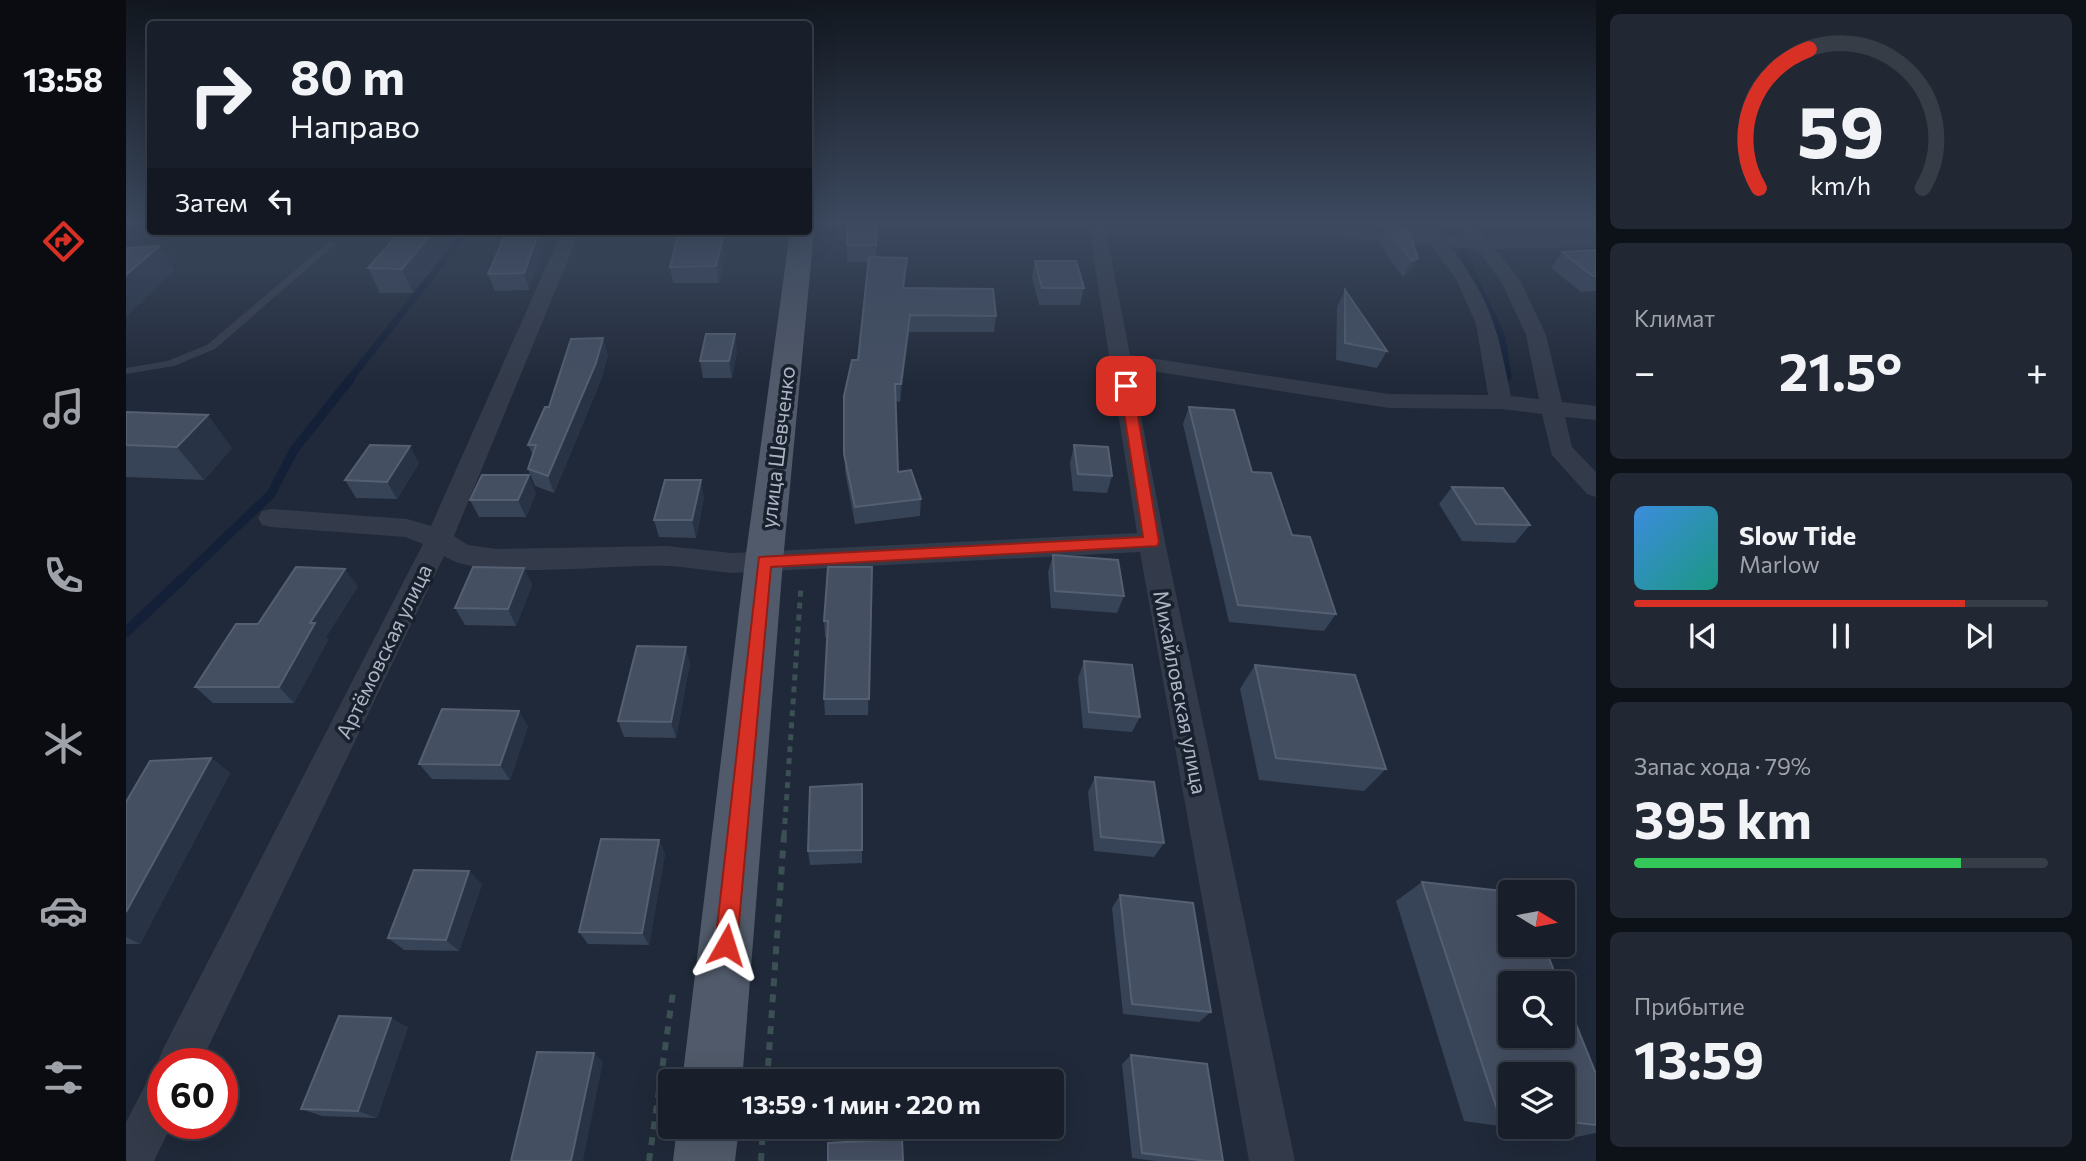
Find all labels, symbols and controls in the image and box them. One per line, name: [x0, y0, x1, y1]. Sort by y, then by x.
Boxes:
text: 80 m: [290, 45, 405, 105]
icon: right: [175, 49, 266, 140]
text: 13:58: [23, 59, 103, 99]
text: 59: [1797, 84, 1885, 173]
text: Направо: [290, 105, 420, 145]
text: km/h: [1811, 170, 1871, 200]
icon: left: [262, 182, 300, 220]
text: Затем: [175, 186, 248, 217]
icon: directions: [39, 217, 88, 266]
text: Климат: [1634, 304, 1715, 332]
text: 21.5°: [1779, 338, 1902, 402]
text: −: [1634, 347, 1656, 394]
text: +: [2026, 347, 2048, 394]
pin: [1096, 356, 1156, 416]
street label: улица Шевченко: [755, 365, 799, 529]
icon: arrive: [1107, 367, 1145, 405]
icon: music: [39, 384, 88, 433]
text: Slow Tide: [1739, 519, 1856, 550]
text: Marlow: [1739, 550, 1820, 578]
icon: phone: [39, 551, 88, 600]
street label: Артёмовская улица: [330, 560, 436, 742]
street label: Михайловская улица: [1149, 588, 1213, 796]
icon: previous: [1684, 617, 1722, 655]
icon: pause: [1822, 617, 1860, 655]
icon: next: [1960, 617, 1998, 655]
icon: climate: [39, 719, 88, 768]
text: Запас хода · 79%: [1634, 752, 1811, 780]
text: 395 km: [1634, 786, 1812, 850]
north arrow: [1498, 880, 1575, 957]
map controls: [1498, 880, 1575, 1139]
icon: car: [39, 886, 88, 935]
position arrow: [689, 908, 763, 982]
button: search: [1498, 971, 1575, 1048]
text: Прибытие: [1634, 992, 1745, 1020]
text: 13:59: [1634, 1026, 1764, 1090]
speed limit sign: 60: [147, 1048, 238, 1139]
icon: filters: [39, 1053, 88, 1102]
button: layers: [1498, 1062, 1575, 1139]
text: 13:59 · 1 мин · 220 m: [741, 1088, 981, 1119]

